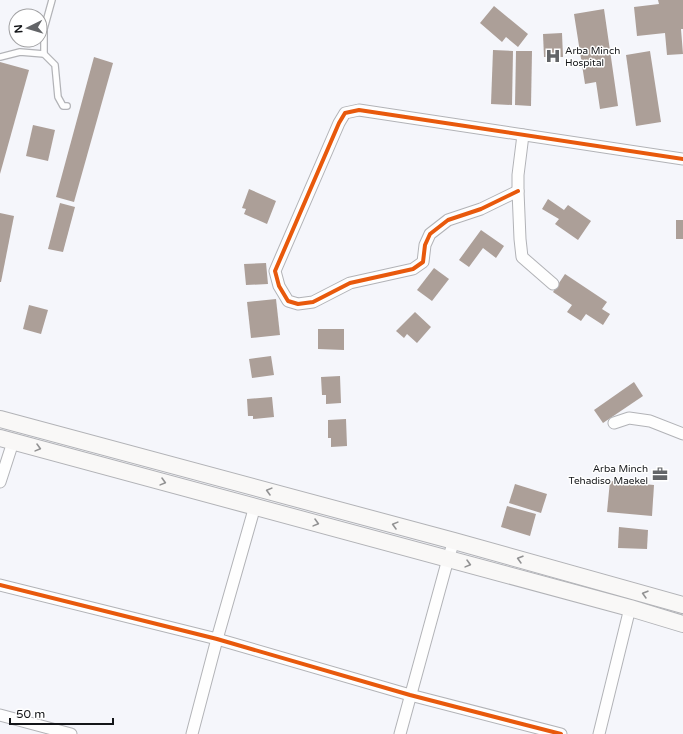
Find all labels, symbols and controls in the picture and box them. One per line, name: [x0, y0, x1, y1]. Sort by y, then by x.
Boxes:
north arrow: [8, 8, 48, 48]
text: N: [12, 24, 25, 34]
place label: Arba Minch Hospital: [565, 45, 620, 69]
hospital icon: Arba Minch Hospital: [544, 47, 562, 65]
one-way arrow: [34, 444, 41, 452]
place label: Arba Minch Tehadiso Maekel: [568, 463, 648, 487]
office icon: Arba Minch Tehadiso Maekel: [651, 465, 669, 483]
one-way arrow: [159, 477, 166, 486]
one-way arrow: [266, 487, 273, 496]
one-way arrow: [312, 518, 319, 527]
one-way arrow: [392, 521, 399, 530]
one-way arrow: [517, 556, 524, 564]
one-way arrow: [465, 560, 472, 568]
one-way arrow: [642, 591, 649, 599]
scale bar: [10, 700, 113, 726]
text: 50 m: [16, 707, 45, 721]

